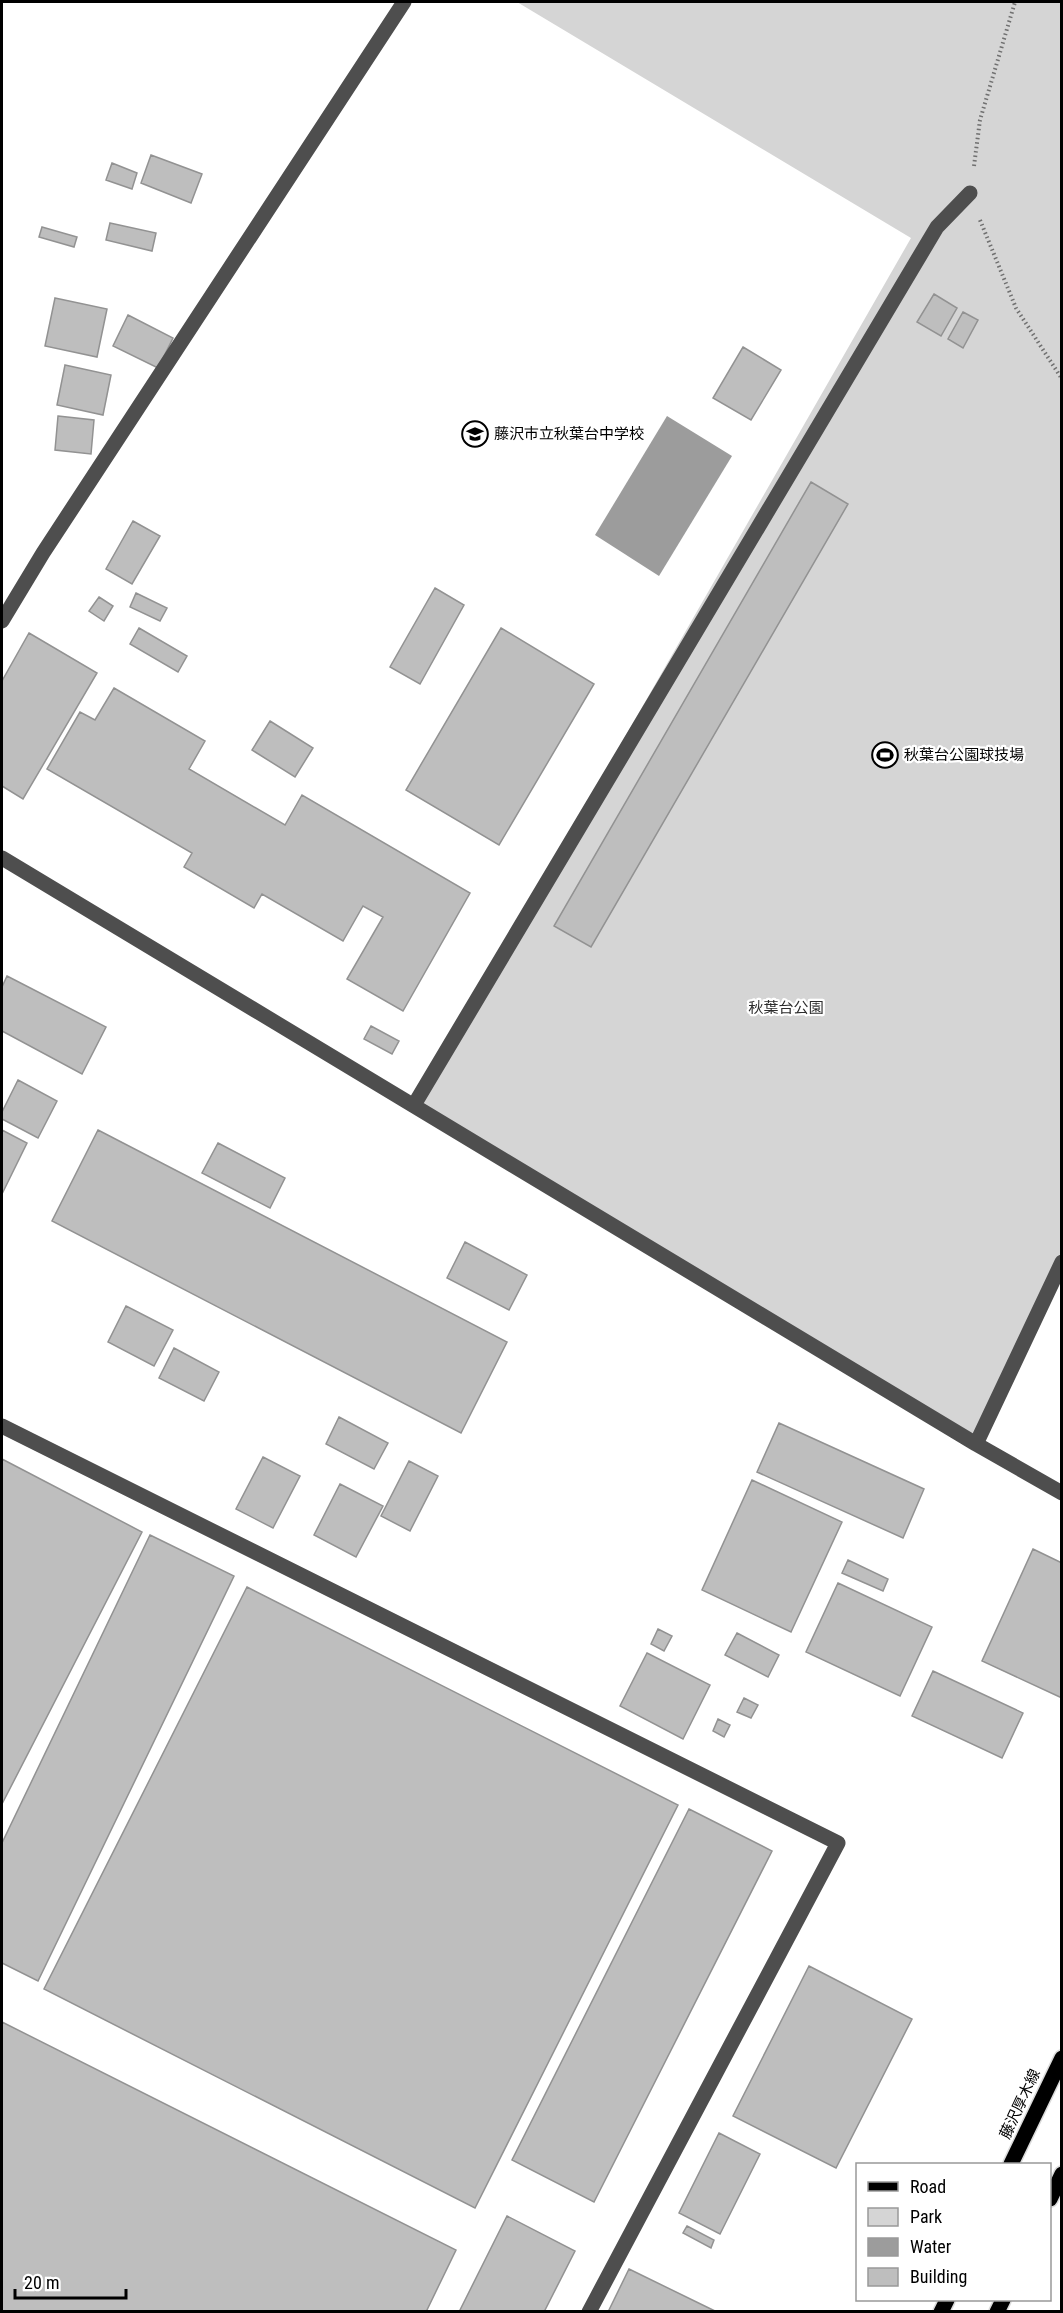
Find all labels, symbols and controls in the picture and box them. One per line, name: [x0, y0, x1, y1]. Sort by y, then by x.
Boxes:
school or university icon: 藤沢市立秋葉台中学校: [460, 419, 490, 449]
place label: 藤沢市立秋葉台中学校: [494, 425, 644, 443]
sports icon: 秋葉台公園球技場: [870, 740, 900, 770]
place label: 秋葉台公園球技場: [904, 746, 1024, 764]
park label: 秋葉台公園: [748, 999, 824, 1017]
street label: 藤沢厚木線: [996, 2066, 1044, 2142]
legend: [856, 2163, 1051, 2301]
text: Road: [910, 2176, 946, 2197]
text: Park: [910, 2206, 942, 2227]
text: Water: [910, 2236, 952, 2257]
scale bar: [15, 2262, 126, 2300]
text: Building: [910, 2266, 967, 2287]
text: 20 m: [24, 2272, 59, 2293]

